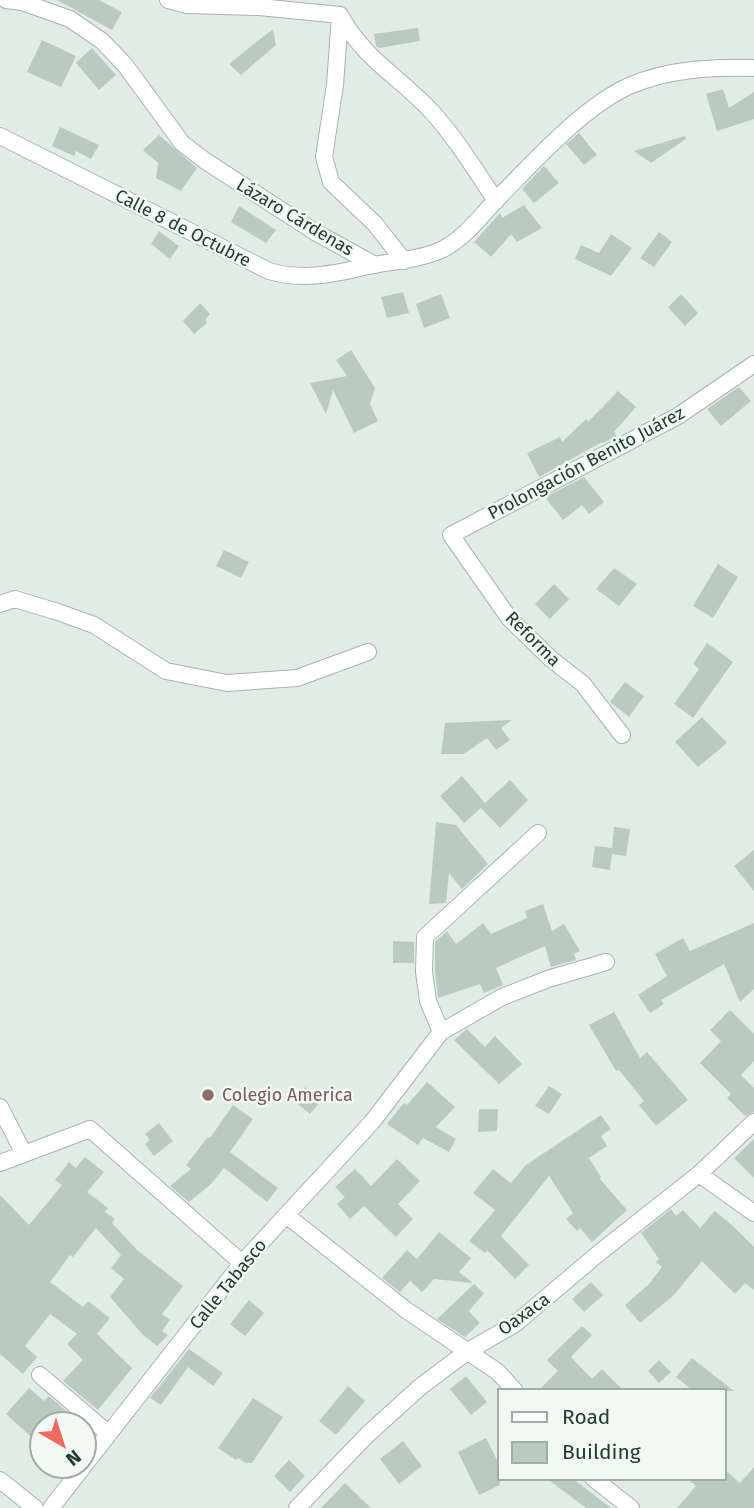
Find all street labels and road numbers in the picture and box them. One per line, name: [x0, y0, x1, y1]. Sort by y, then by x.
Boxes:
street label: Lázaro Cárdenas: [232, 173, 358, 261]
street label: Calle 8 de Octubre: [111, 184, 255, 272]
street label: Prolongación Benito Juárez: [484, 402, 688, 524]
street label: Reforma: [501, 607, 565, 671]
street label: Calle Tabasco: [185, 1234, 271, 1334]
street label: Oaxaca: [494, 1288, 554, 1340]

